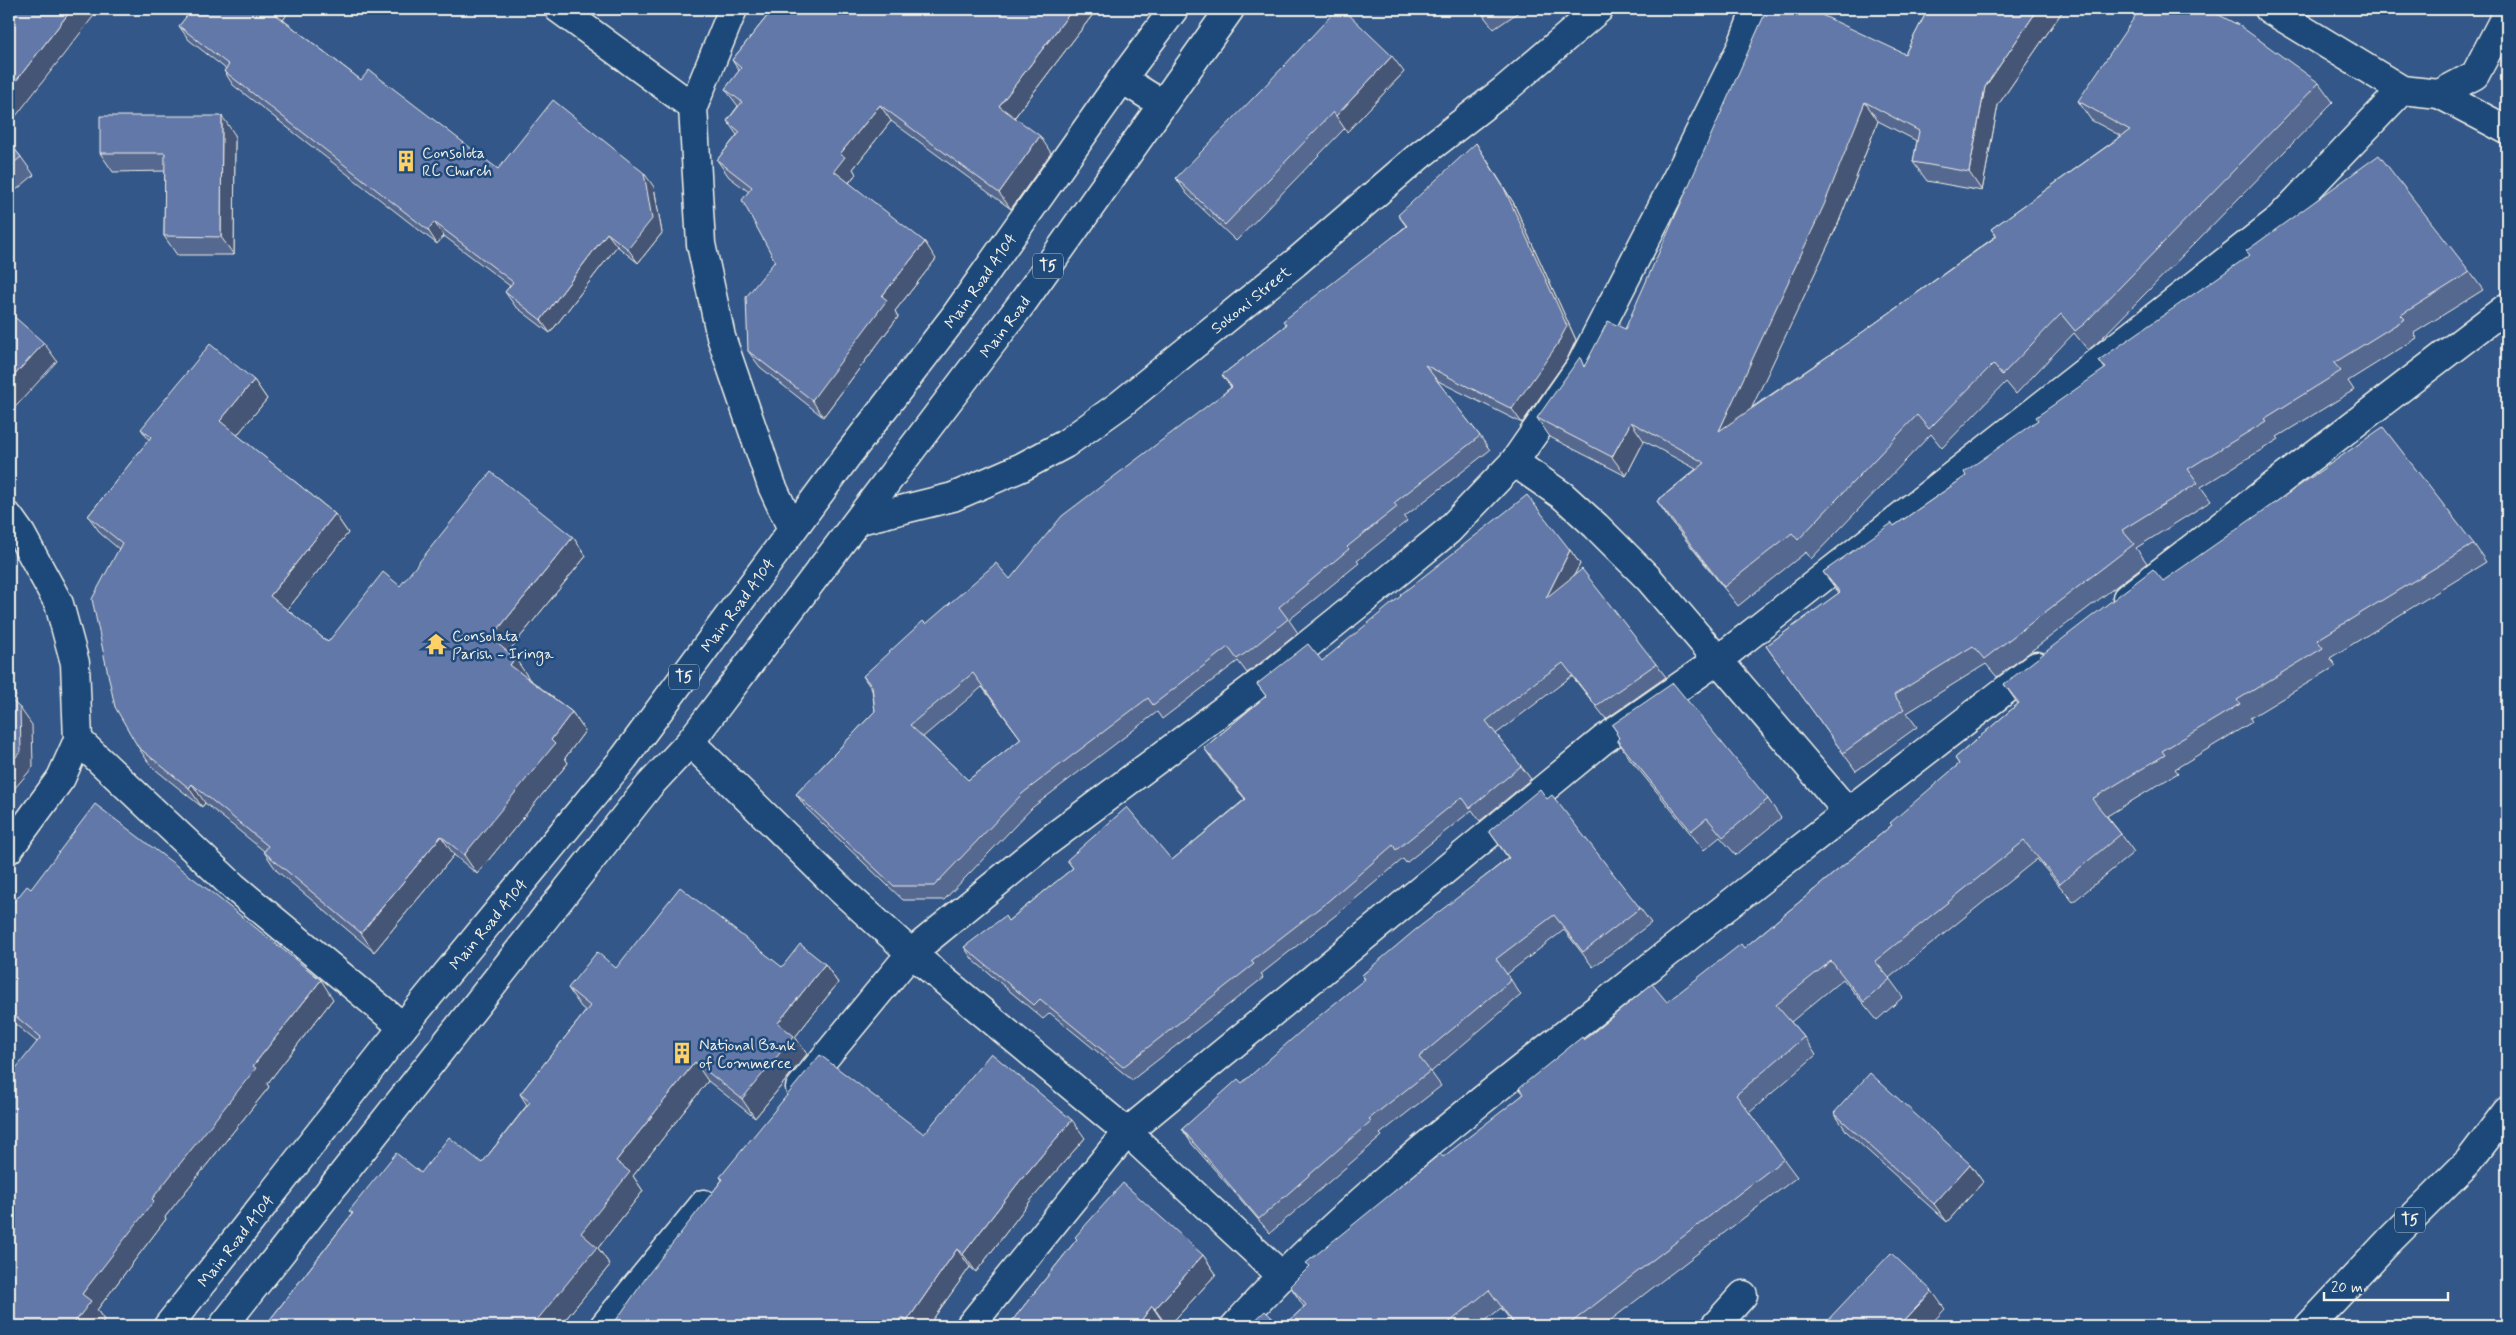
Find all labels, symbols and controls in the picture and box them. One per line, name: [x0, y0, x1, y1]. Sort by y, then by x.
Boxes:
place label: Consolota RC Church: [422, 143, 492, 182]
building icon: Consolota RC Church: [393, 148, 419, 174]
street label: Main Road A104: [940, 229, 1020, 331]
road number: T5: [1033, 254, 1063, 278]
street label: Sokoni Street: [1207, 261, 1296, 339]
street label: Main Road: [975, 293, 1033, 361]
street label: Main Road A104: [697, 554, 780, 657]
place label: Consolata Parish - Iringa: [452, 626, 554, 666]
temple icon: Consolata Parish - Iringa: [423, 631, 449, 657]
road number: T5: [669, 664, 699, 690]
street label: Main Road A104: [445, 875, 533, 975]
place label: National Bank of Commerce: [699, 1035, 796, 1074]
building icon: National Bank of Commerce: [669, 1040, 695, 1066]
street label: Main Road A104: [194, 1191, 279, 1292]
road number: T5: [2395, 1208, 2425, 1232]
scale bar: [2324, 1270, 2447, 1302]
text: 20 m: [2331, 1278, 2363, 1298]

